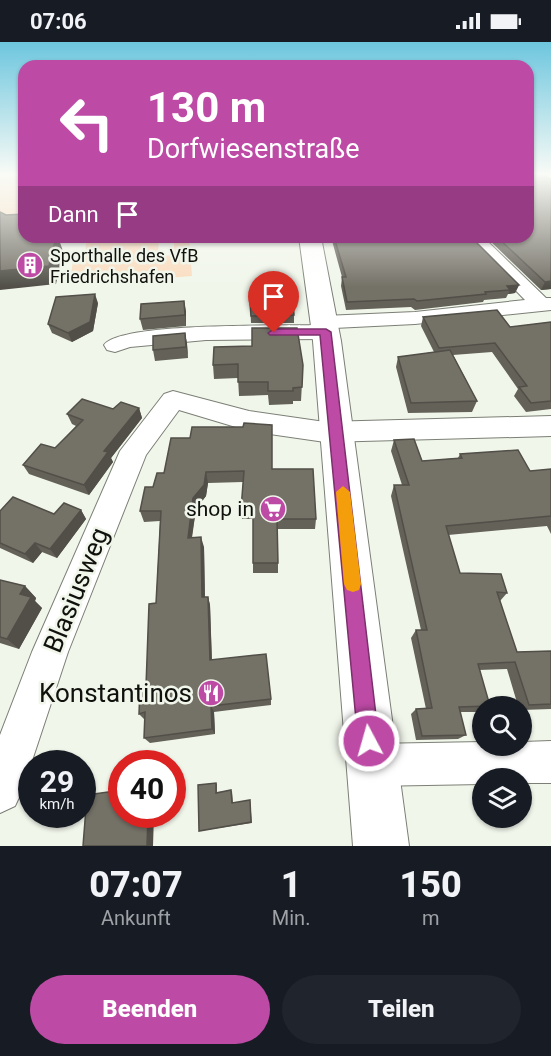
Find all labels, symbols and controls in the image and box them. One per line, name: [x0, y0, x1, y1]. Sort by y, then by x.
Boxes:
text: 07:06: [30, 9, 87, 34]
text: 130 m: [147, 83, 266, 132]
icon: left: [48, 84, 126, 162]
text: Dorfwiesenstraße: [147, 133, 360, 165]
icon: arrive: [111, 198, 144, 231]
text: Dann: [48, 202, 99, 227]
place label: Sporthalle des VfB Friedrichshafen: [50, 245, 198, 287]
building icon: Sporthalle des VfB Friedrichshafen: [15, 250, 45, 280]
pin: [248, 271, 299, 333]
icon: arrive: [257, 280, 290, 313]
supermarket icon: shop in: [258, 494, 288, 524]
place label: shop in: [186, 497, 254, 521]
street label: Blasiusweg: [37, 523, 115, 657]
place label: Konstantinos: [39, 678, 192, 708]
restaurant icon: Konstantinos: [196, 678, 226, 708]
map controls: [472, 696, 532, 828]
button: search: [472, 696, 532, 756]
position arrow: [337, 709, 401, 773]
speed limit sign: 40: [108, 750, 186, 828]
text: 29: [40, 764, 74, 799]
button: layers: [472, 768, 532, 828]
text: km/h: [39, 795, 75, 813]
text: 07:07: [89, 864, 183, 906]
text: 1: [281, 864, 301, 906]
text: 150: [400, 864, 462, 906]
text: Ankunft: [101, 906, 171, 930]
text: Min.: [272, 906, 310, 930]
text: m: [422, 906, 439, 930]
button: Beenden: [30, 975, 270, 1044]
button: Teilen: [282, 975, 521, 1044]

